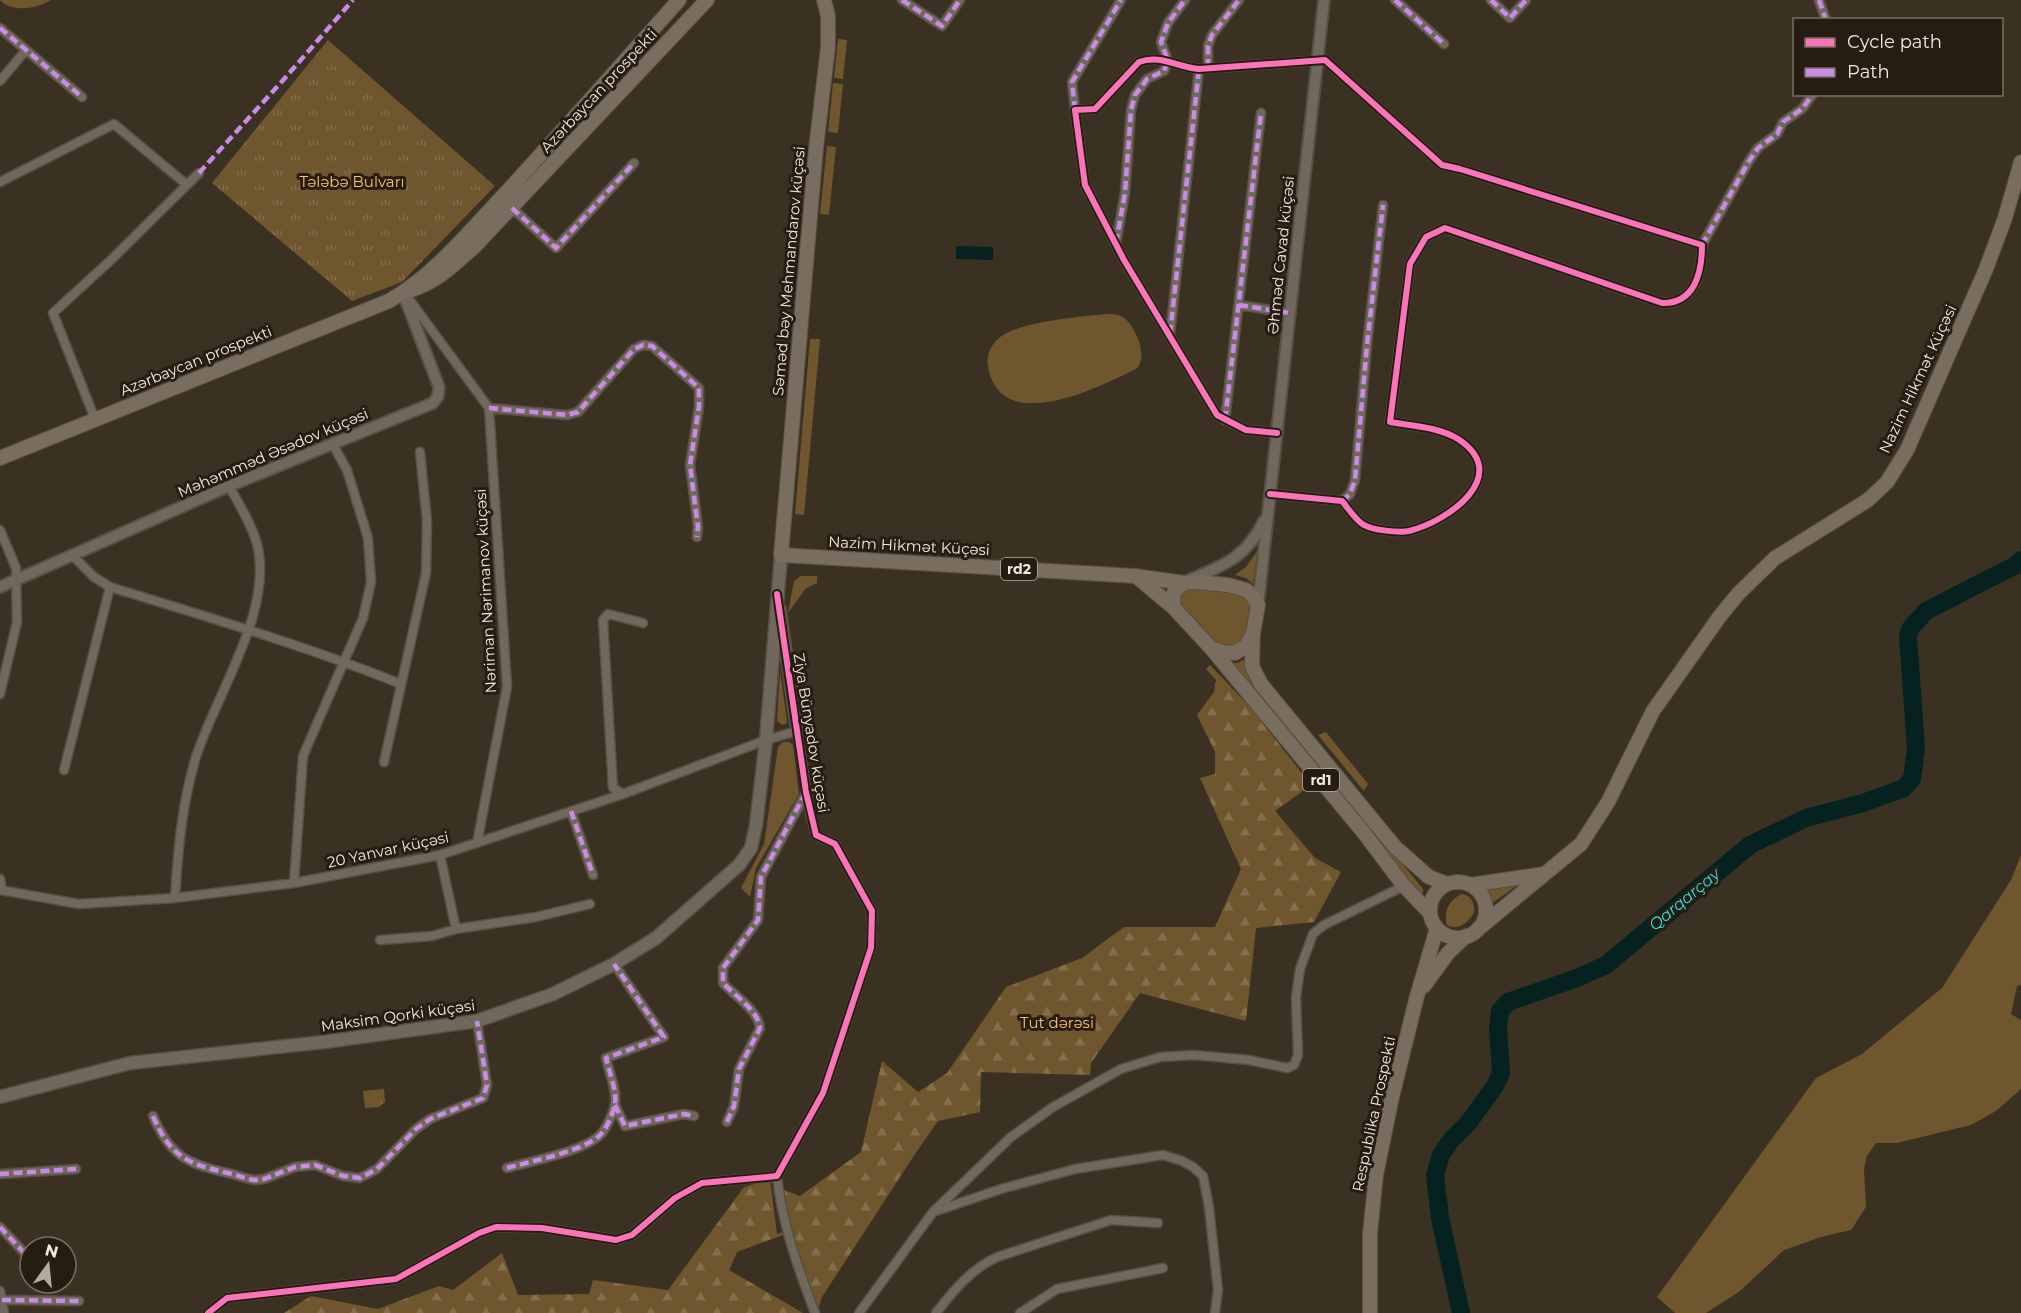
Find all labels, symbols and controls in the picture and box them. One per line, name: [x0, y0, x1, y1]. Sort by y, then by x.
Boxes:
legend: [1793, 18, 2003, 96]
street label: Azərbaycan prospekti: [536, 25, 661, 156]
text: Cycle path: [1847, 31, 1942, 53]
text: Path: [1847, 61, 1890, 83]
street label: Səməd bəy Mehmandarov küçəsi: [768, 145, 809, 397]
park label: Tələbə Bulvarı: [299, 172, 405, 191]
street label: Əhməd Cavad küçəsi: [1263, 175, 1298, 335]
street label: Nazim Hikmət Küçəsi: [1875, 301, 1960, 456]
street label: Azərbaycan prospekti: [117, 321, 275, 400]
street label: Məhəmməd Əsədov küçəsi: [175, 404, 371, 501]
street label: Nəriman Nərimanov küçəsi: [471, 488, 500, 694]
street label: Nazim Hikmət Küçəsi: [828, 532, 990, 559]
road number: rd2: [1001, 558, 1037, 580]
street label: Ziya Bünyadov küçəsi: [789, 652, 833, 814]
road number: rd1: [1303, 769, 1339, 791]
street label: 20 Yanvar küçəsi: [325, 827, 451, 872]
water label: Qarqarçay: [1645, 863, 1725, 935]
street label: Maksim Qorki küçəsi: [320, 995, 476, 1036]
park label: Tut dərəsi: [1020, 1013, 1094, 1032]
street label: Respublika Prospekti: [1348, 1034, 1399, 1193]
north arrow: [18, 1235, 78, 1295]
text: N: [43, 1240, 60, 1262]

